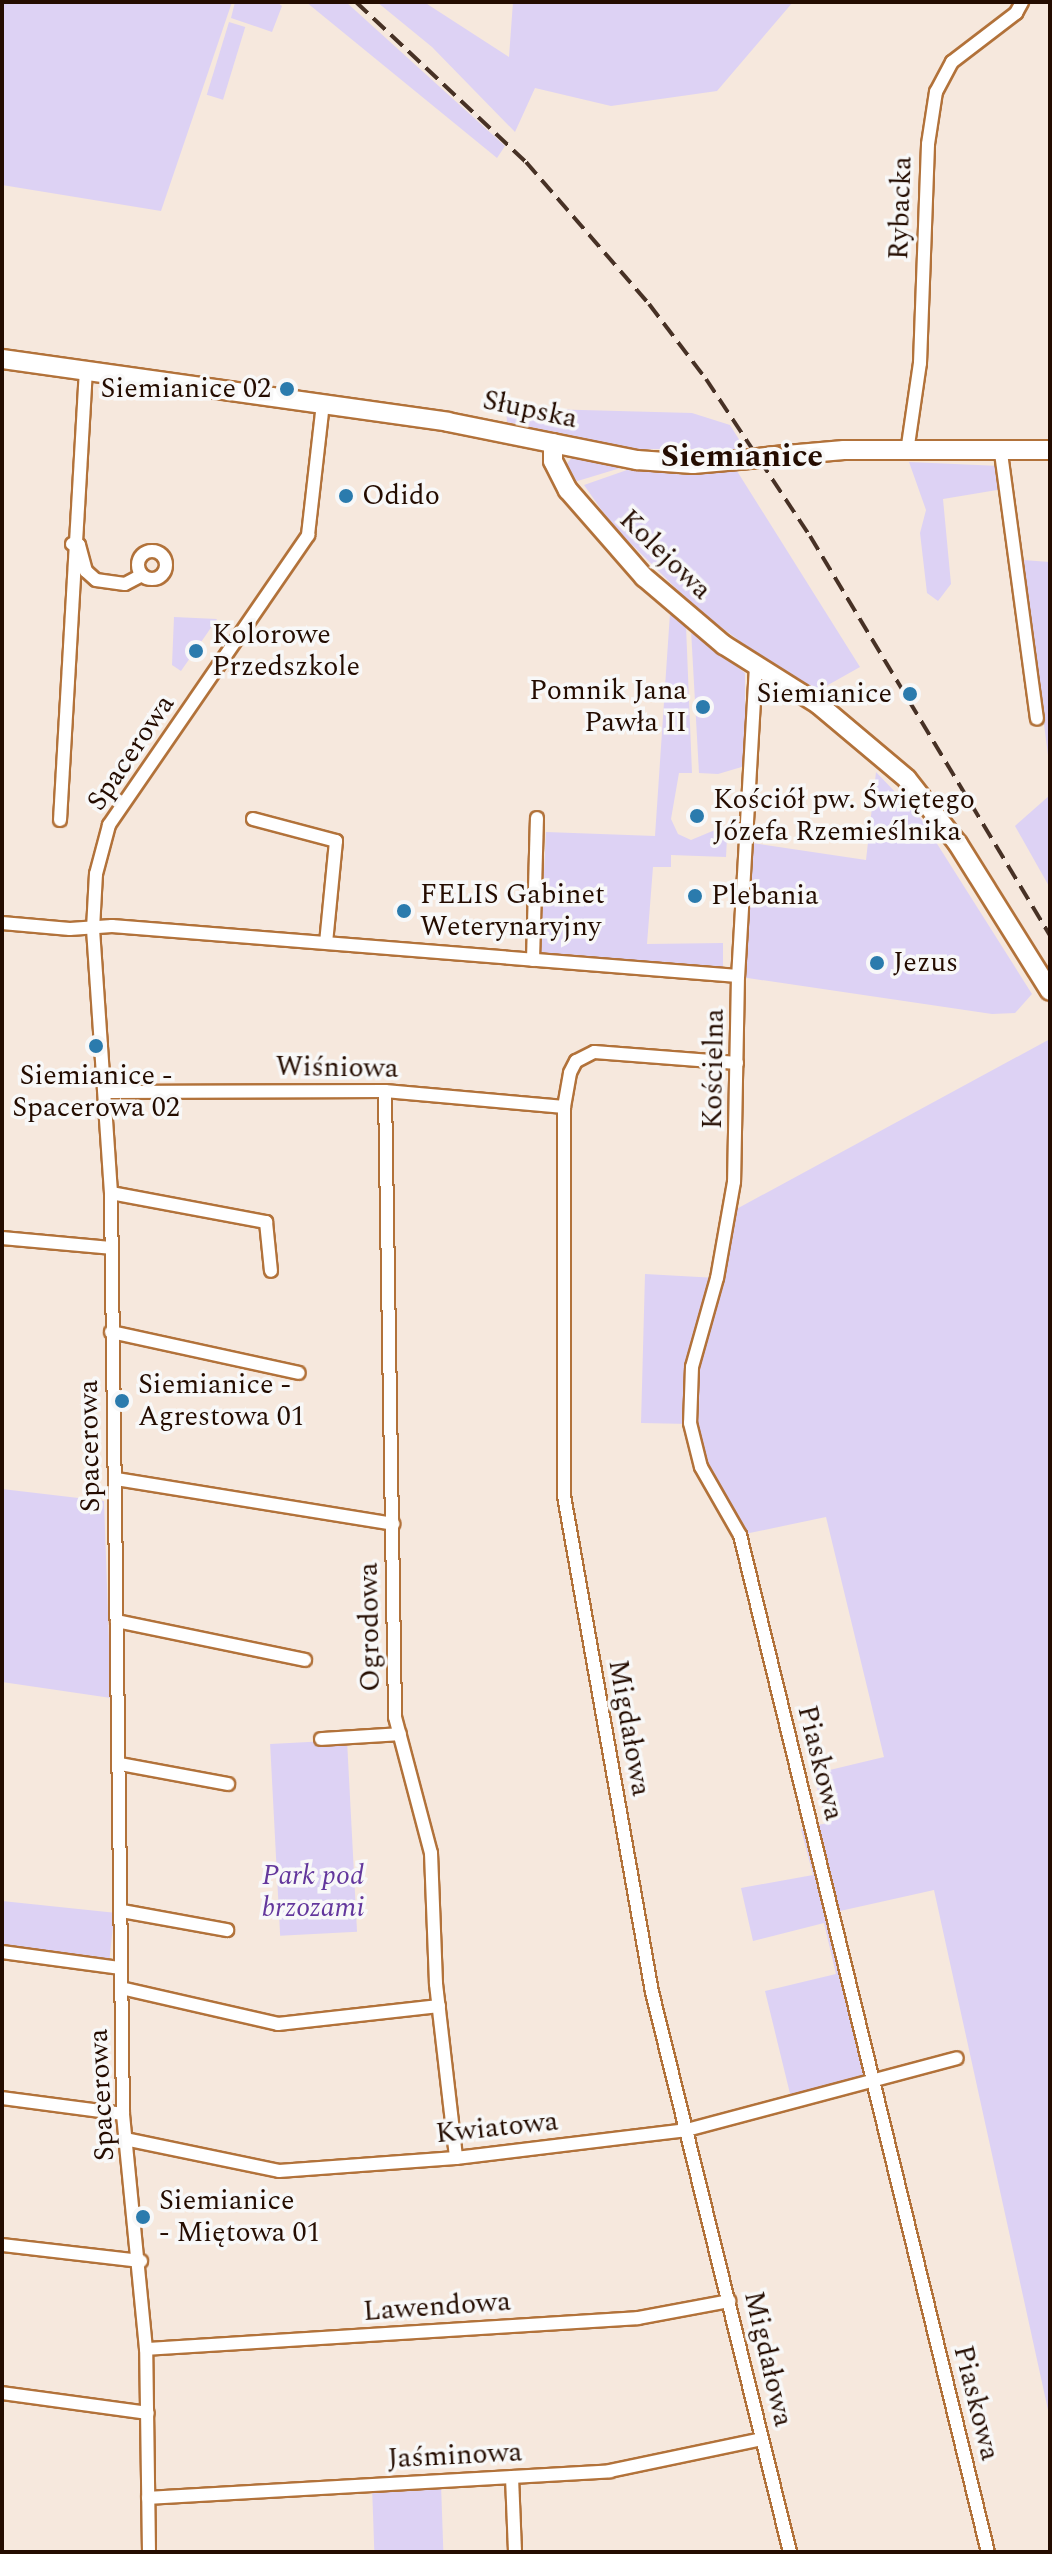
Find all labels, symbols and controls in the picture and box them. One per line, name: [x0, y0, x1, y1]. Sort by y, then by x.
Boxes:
street label: Rybacka: [882, 156, 920, 260]
place label: Siemianice 02: [101, 372, 271, 406]
marker: Siemianice 02: [278, 380, 296, 398]
street label: Słupska: [480, 384, 580, 436]
district label: Siemianice: [661, 438, 823, 476]
place label: Odido: [362, 479, 440, 513]
marker: Odido: [337, 487, 355, 505]
street label: Kolejowa: [612, 503, 718, 607]
place label: Kolorowe Przedszkole: [212, 618, 360, 684]
marker: Kolorowe Przedszkole: [187, 642, 205, 660]
place label: Pomnik Jana Pawła II: [529, 674, 687, 740]
place label: Siemianice: [757, 677, 892, 711]
marker: Siemianice: [899, 683, 921, 705]
street label: Spacerowa: [80, 689, 182, 817]
marker: Pomnik Jana Pawła II: [694, 698, 712, 716]
place label: Kościół pw. Świętego Józefa Rzemieślnika: [713, 783, 975, 849]
marker: Kościół pw. Świętego Józefa Rzemieślnika: [688, 807, 706, 825]
place label: FELIS Gabinet Weterynaryjny: [420, 878, 605, 944]
place label: Plebania: [711, 879, 819, 913]
marker: Plebania: [686, 887, 704, 905]
marker: FELIS Gabinet Weterynaryjny: [395, 902, 413, 920]
place label: Jezus: [893, 946, 958, 980]
marker: Jezus: [868, 954, 886, 972]
street label: Kościelna: [696, 1008, 732, 1130]
marker: Siemianice - Spacerowa 02: [87, 1037, 105, 1055]
street label: Wiśniowa: [275, 1050, 399, 1086]
place label: Siemianice - Spacerowa 02: [12, 1059, 180, 1125]
place label: Siemianice - Agrestowa 01: [138, 1368, 305, 1434]
street label: Spacerowa: [72, 1379, 108, 1513]
marker: Siemianice - Agrestowa 01: [113, 1392, 131, 1410]
street label: Ogrodowa: [352, 1562, 388, 1692]
street label: Migdałowa: [600, 1657, 658, 1799]
street label: Piaskowa: [790, 1702, 850, 1824]
park label: Park pod brzozami: [262, 1859, 364, 1925]
street label: Spacerowa: [82, 2028, 122, 2162]
street label: Kwiatowa: [434, 2105, 560, 2151]
place label: Siemianice - Miętowa 01: [159, 2184, 320, 2250]
marker: Siemianice - Miętowa 01: [134, 2208, 152, 2226]
street label: Lawendowa: [362, 2285, 512, 2329]
street label: Migdałowa: [736, 2288, 800, 2430]
street label: Piaskowa: [946, 2342, 1006, 2464]
street label: Jaśminowa: [387, 2436, 523, 2476]

